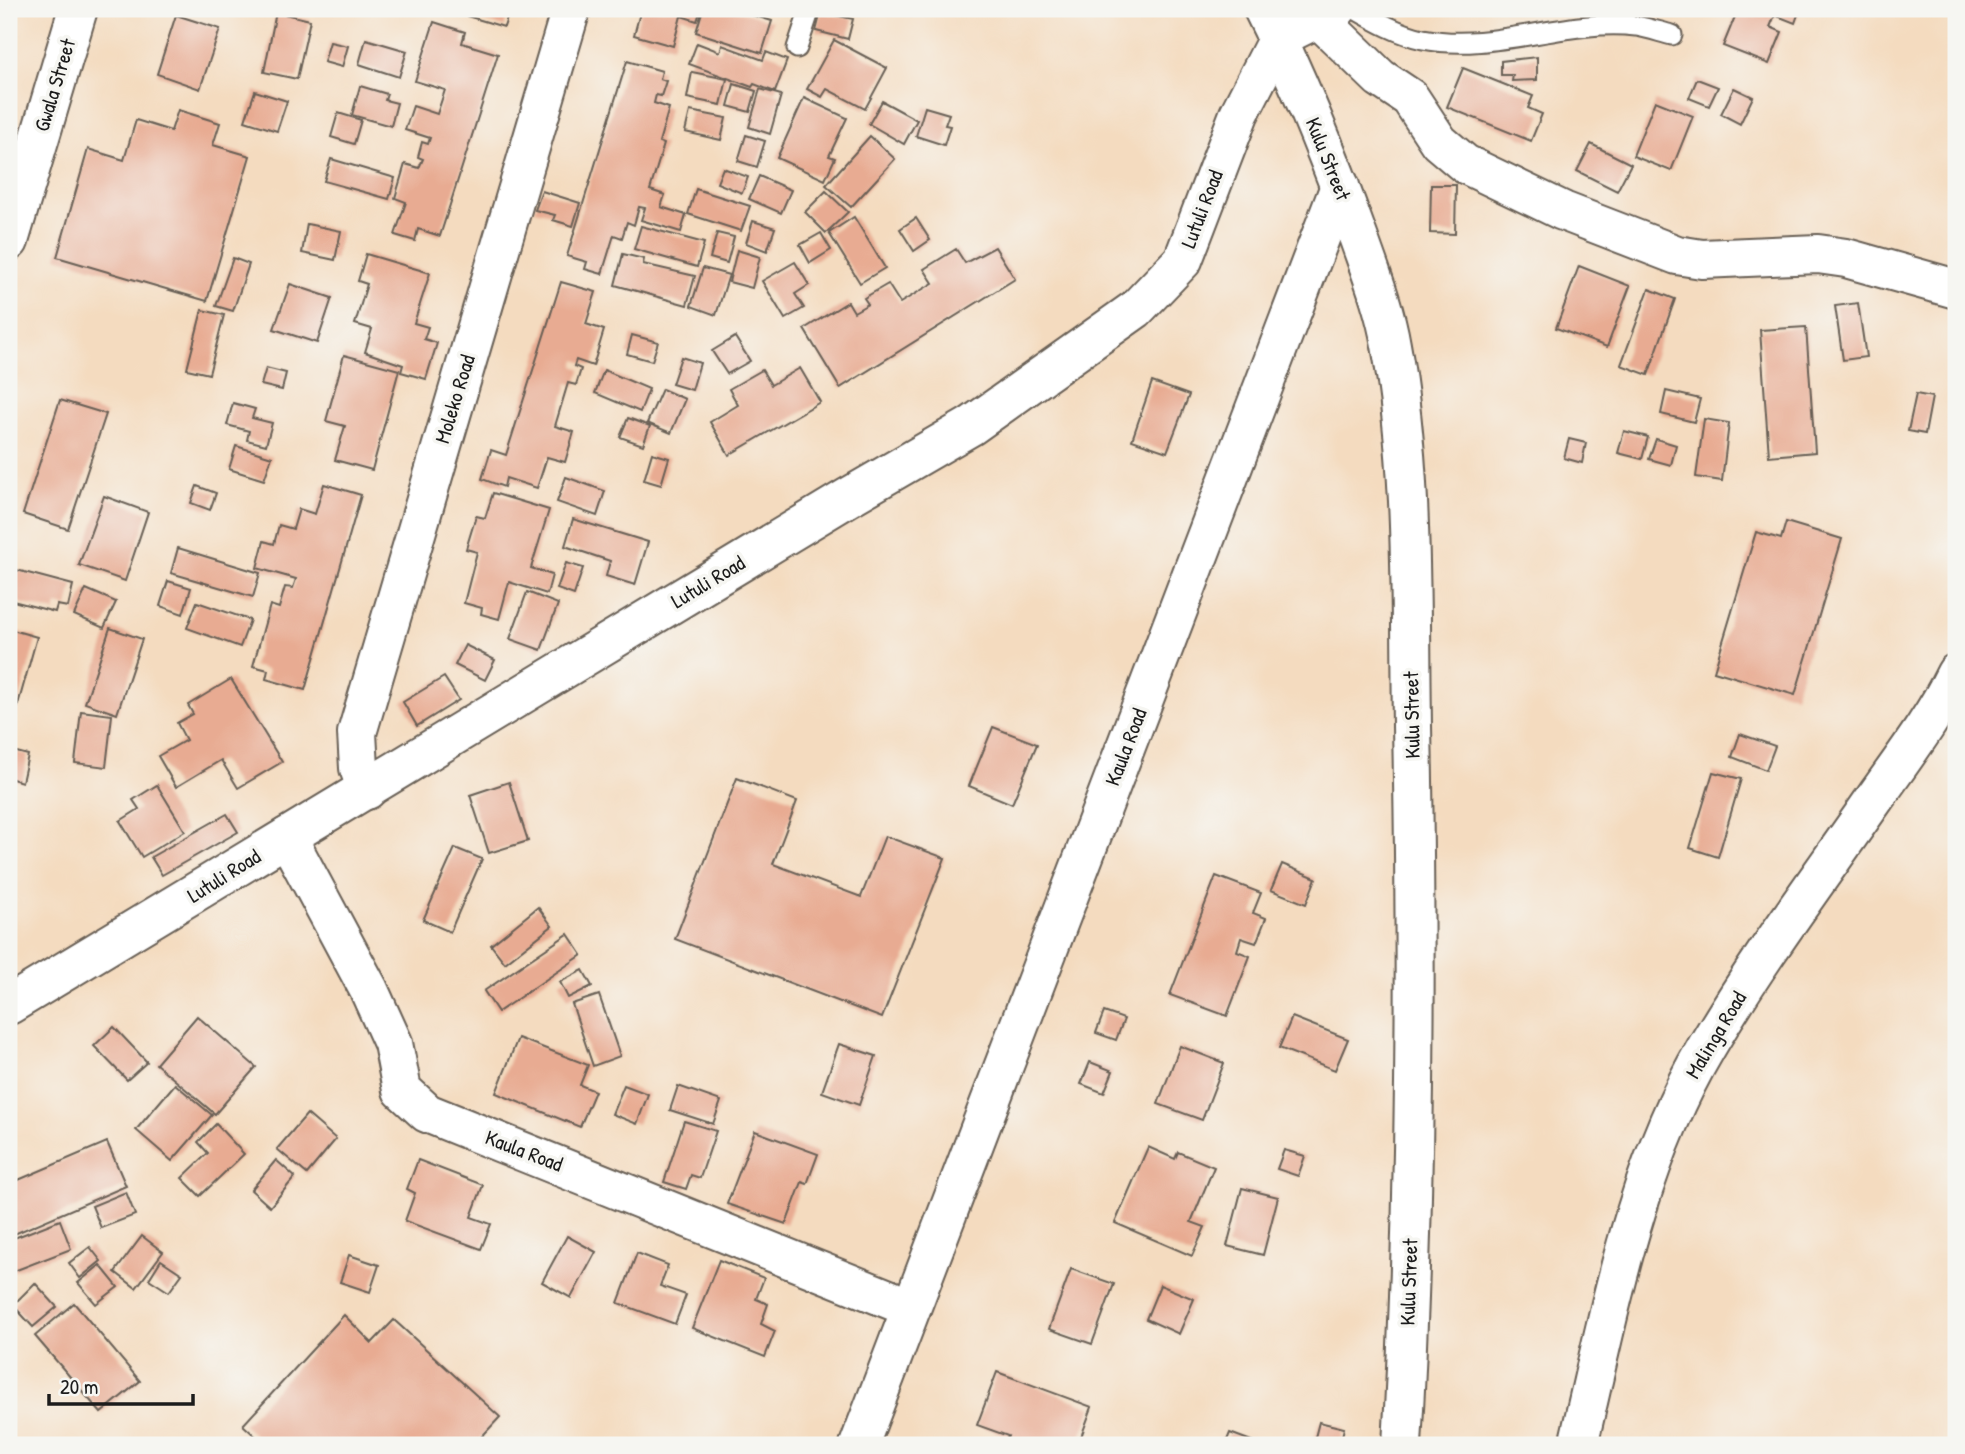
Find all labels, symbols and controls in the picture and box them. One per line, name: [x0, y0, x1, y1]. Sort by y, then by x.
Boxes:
street label: Gwala Street: [27, 34, 83, 135]
street label: Kulu Street: [1299, 113, 1359, 205]
street label: Lutuli Road: [1173, 166, 1230, 252]
street label: Moleko Road: [427, 351, 482, 447]
street label: Lutuli Road: [665, 548, 750, 615]
street label: Kulu Street: [1396, 670, 1427, 759]
street label: Kaula Road: [1098, 704, 1154, 790]
street label: Lutuli Road: [182, 842, 266, 909]
street label: Malinga Road: [1678, 986, 1753, 1084]
street label: Kaula Road: [481, 1123, 567, 1179]
street label: Kulu Street: [1392, 1237, 1425, 1326]
scale bar: [49, 1363, 192, 1407]
text: 20 m: [60, 1372, 98, 1401]

